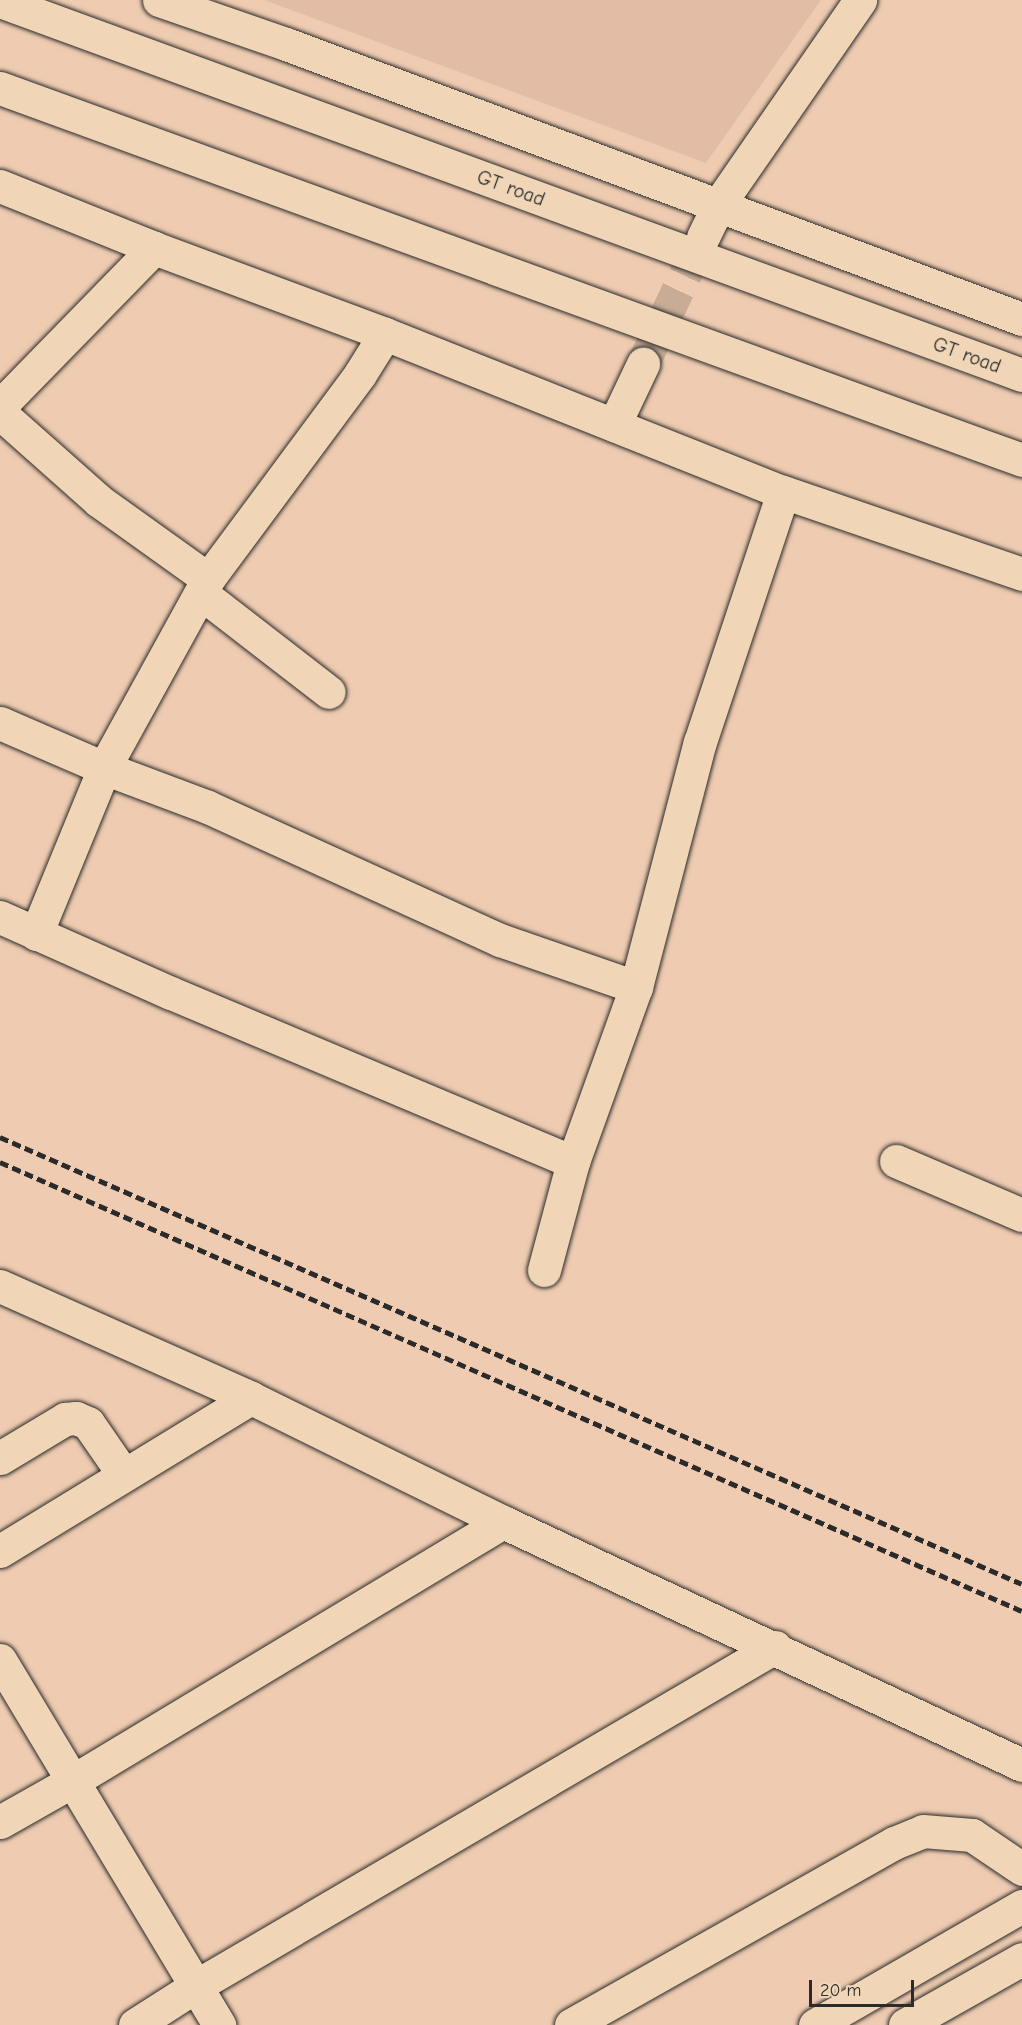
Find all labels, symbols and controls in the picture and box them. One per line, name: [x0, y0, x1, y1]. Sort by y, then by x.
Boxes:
street label: GT road: [474, 165, 548, 211]
street label: GT road: [930, 332, 1004, 378]
scale bar: [812, 1968, 917, 2006]
text: 20 m: [820, 1980, 861, 2001]

